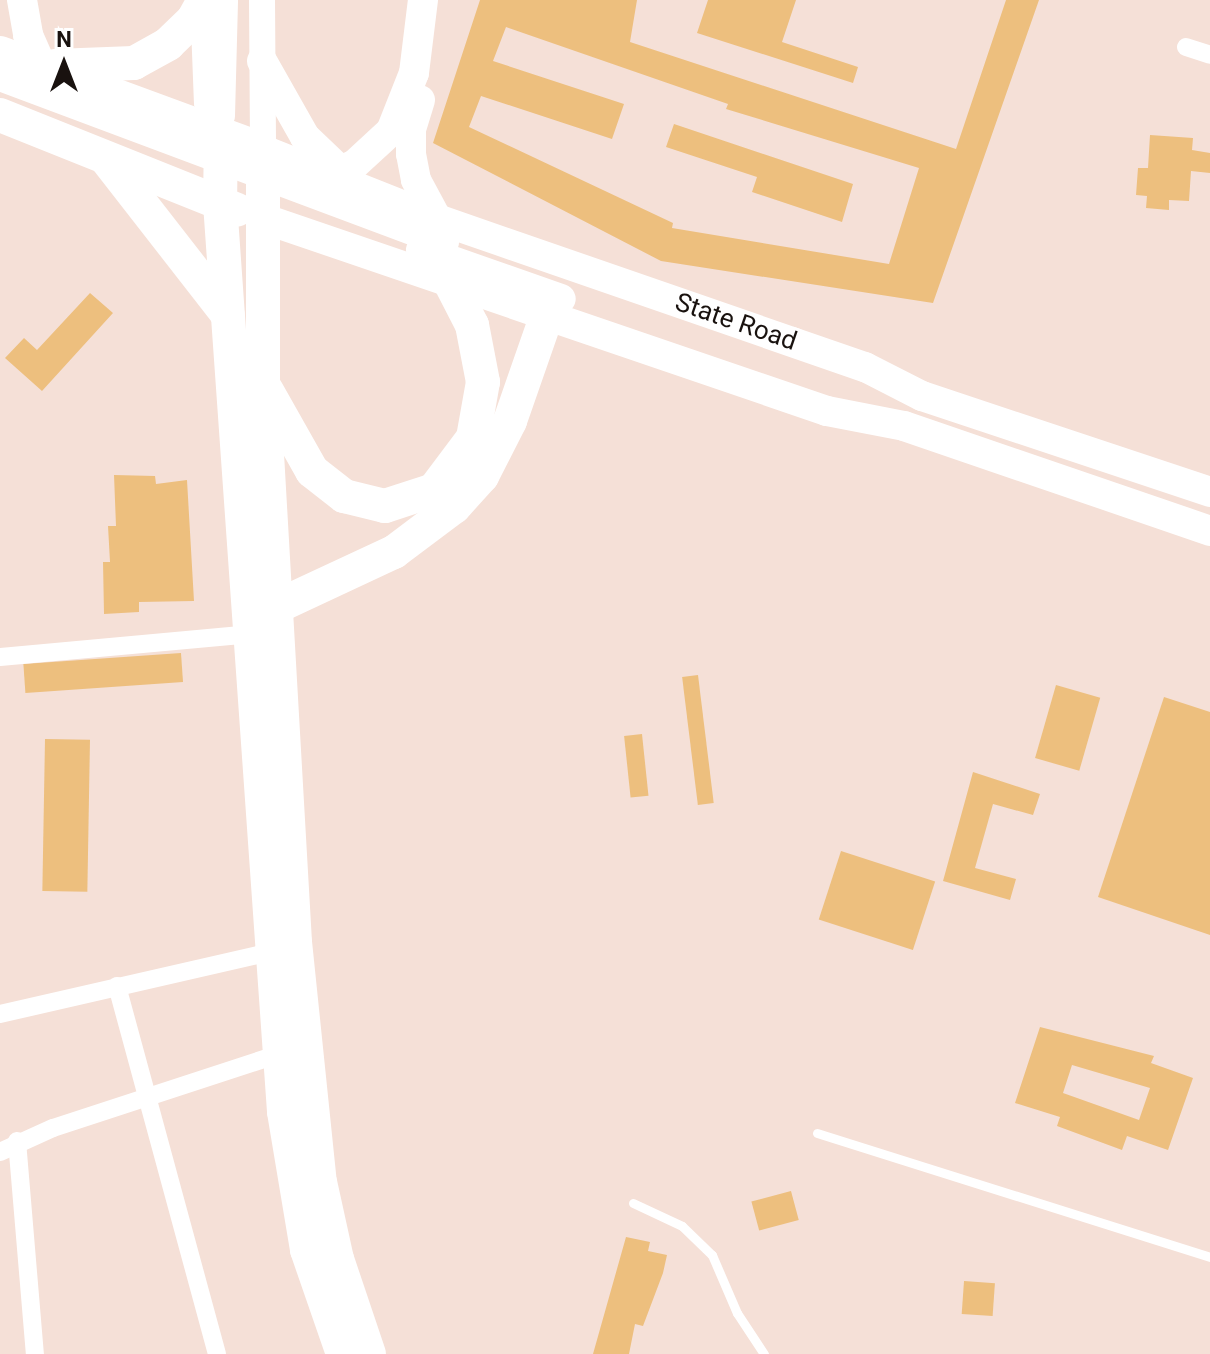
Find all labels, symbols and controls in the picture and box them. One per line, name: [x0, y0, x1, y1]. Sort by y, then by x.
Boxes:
north arrow: [24, 24, 104, 104]
text: N: [56, 27, 72, 52]
street label: State Road: [671, 287, 801, 357]

